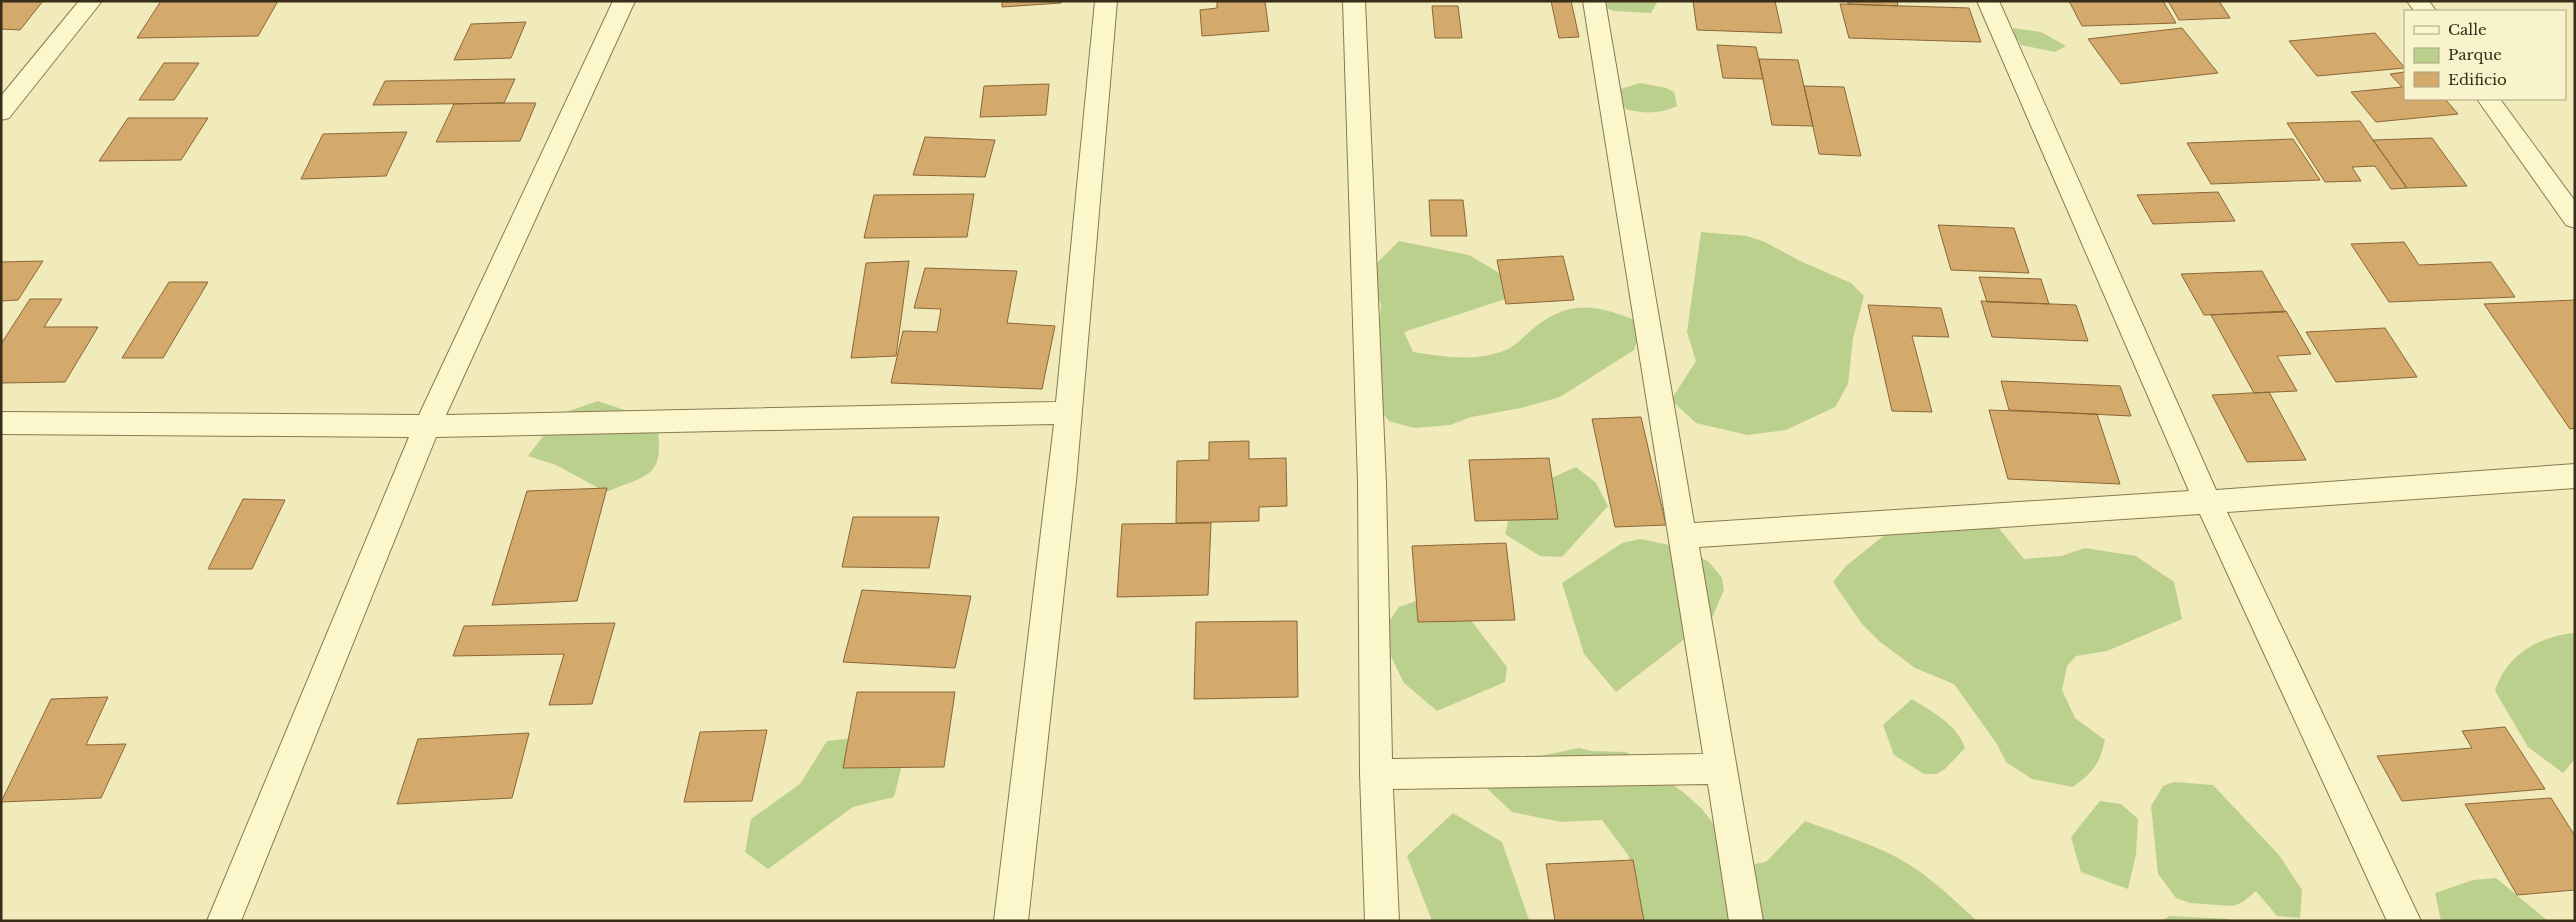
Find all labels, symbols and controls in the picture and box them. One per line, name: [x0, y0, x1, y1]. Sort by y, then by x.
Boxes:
legend: [2404, 10, 2566, 100]
text: Calle: [2448, 20, 2487, 39]
text: Parque: [2448, 45, 2502, 64]
text: Edificio: [2448, 70, 2507, 89]

